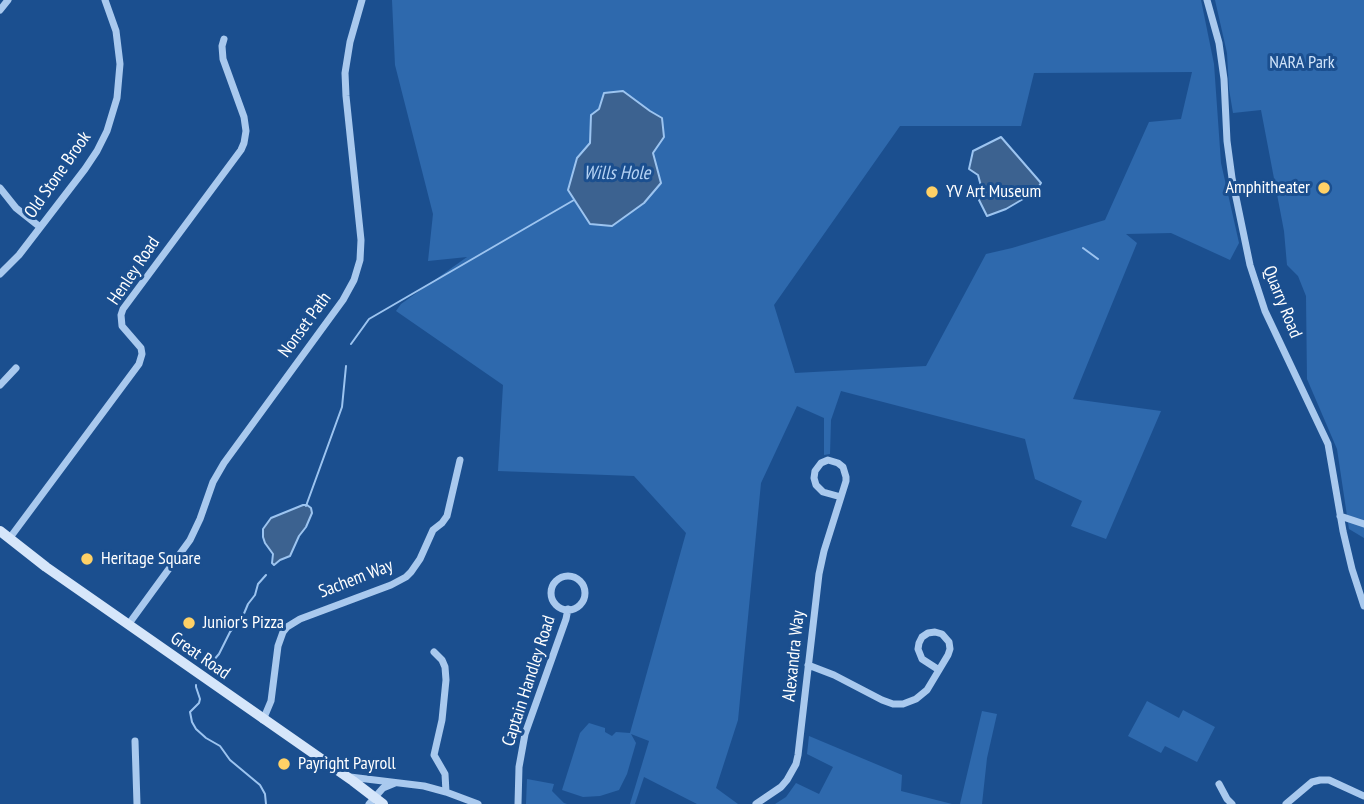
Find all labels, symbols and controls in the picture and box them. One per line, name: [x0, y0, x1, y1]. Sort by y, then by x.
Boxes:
park label: NARA Park: [1269, 52, 1335, 74]
street label: Old Stone Brook: [20, 127, 96, 223]
water label: Wills Hole: [584, 163, 650, 185]
place label: Amphitheater: [1225, 177, 1310, 199]
marker: Amphitheater: [1316, 180, 1332, 196]
place label: YV Art Museum: [946, 181, 1041, 203]
marker: YV Art Museum: [924, 184, 940, 200]
street label: Henley Road: [103, 233, 165, 309]
street label: Quarry Road: [1258, 263, 1306, 341]
street label: Nonset Path: [274, 288, 336, 362]
place label: Heritage Square: [101, 548, 201, 570]
marker: Heritage Square: [79, 551, 95, 567]
street label: Sachem Way: [316, 555, 396, 603]
street label: Alexandra Way: [778, 609, 810, 703]
place label: Junior's Pizza: [203, 612, 284, 634]
street label: Captain Handley Road: [498, 613, 560, 749]
marker: Junior's Pizza: [181, 615, 197, 631]
street label: Great Road: [166, 628, 234, 684]
place label: Payright Payroll: [298, 753, 396, 775]
marker: Payright Payroll: [276, 756, 292, 772]

